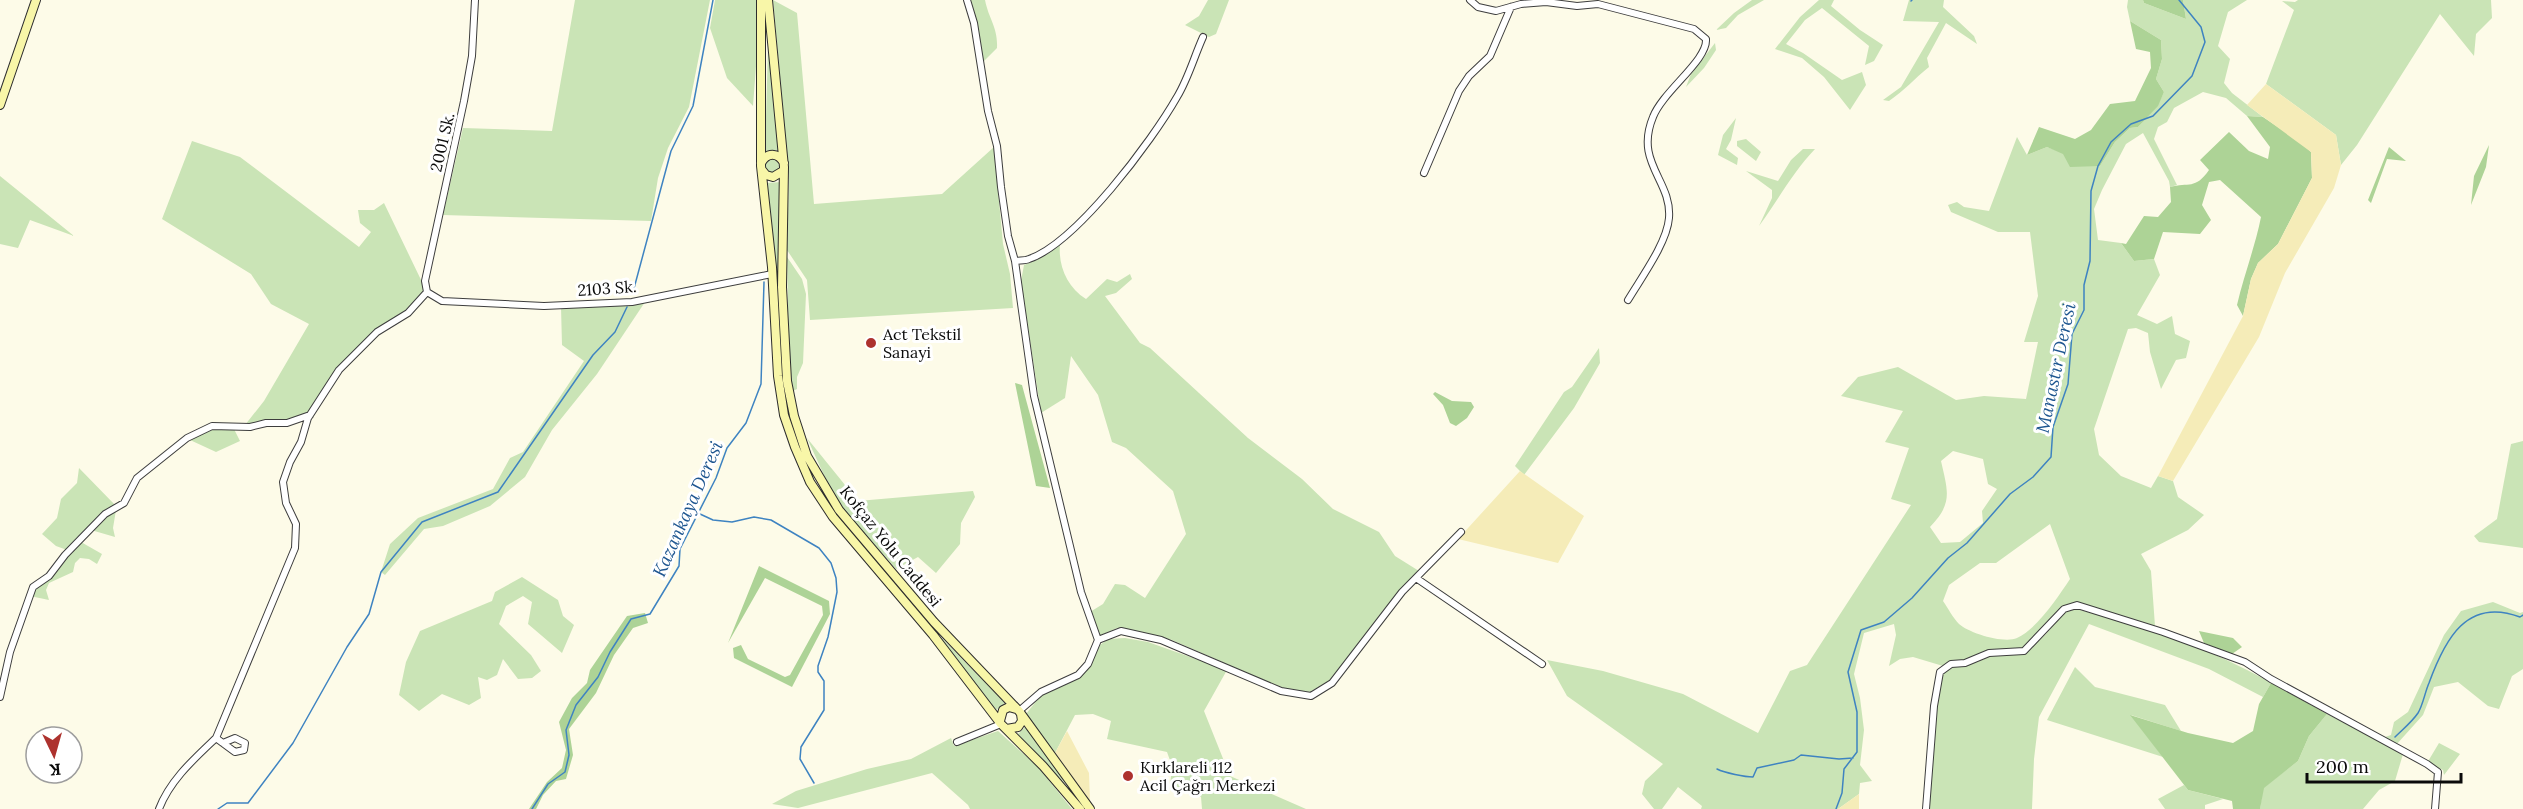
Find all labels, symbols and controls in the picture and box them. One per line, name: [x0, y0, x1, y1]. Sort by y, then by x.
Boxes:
street label: 2001 Sk.: [425, 110, 459, 174]
street label: 2103 Sk.: [577, 276, 637, 300]
water label: Manastır Deresi: [2031, 301, 2081, 435]
place label: Act Tekstil Sanayi: [882, 324, 961, 362]
marker: Act Tekstil Sanayi: [864, 336, 878, 350]
water label: Kazankaya Deresi: [647, 437, 728, 580]
street label: Kofçaz Yolu Caddesi: [836, 481, 946, 611]
north arrow: [24, 725, 84, 785]
scale bar: [2307, 746, 2462, 784]
text: 200 m: [2316, 755, 2369, 778]
place label: Kırklareli 112 Acil Çağrı Merkezi: [1139, 757, 1275, 795]
text: K: [48, 759, 62, 780]
marker: Kırklareli 112 Acil Çağrı Merkezi: [1121, 769, 1135, 783]

